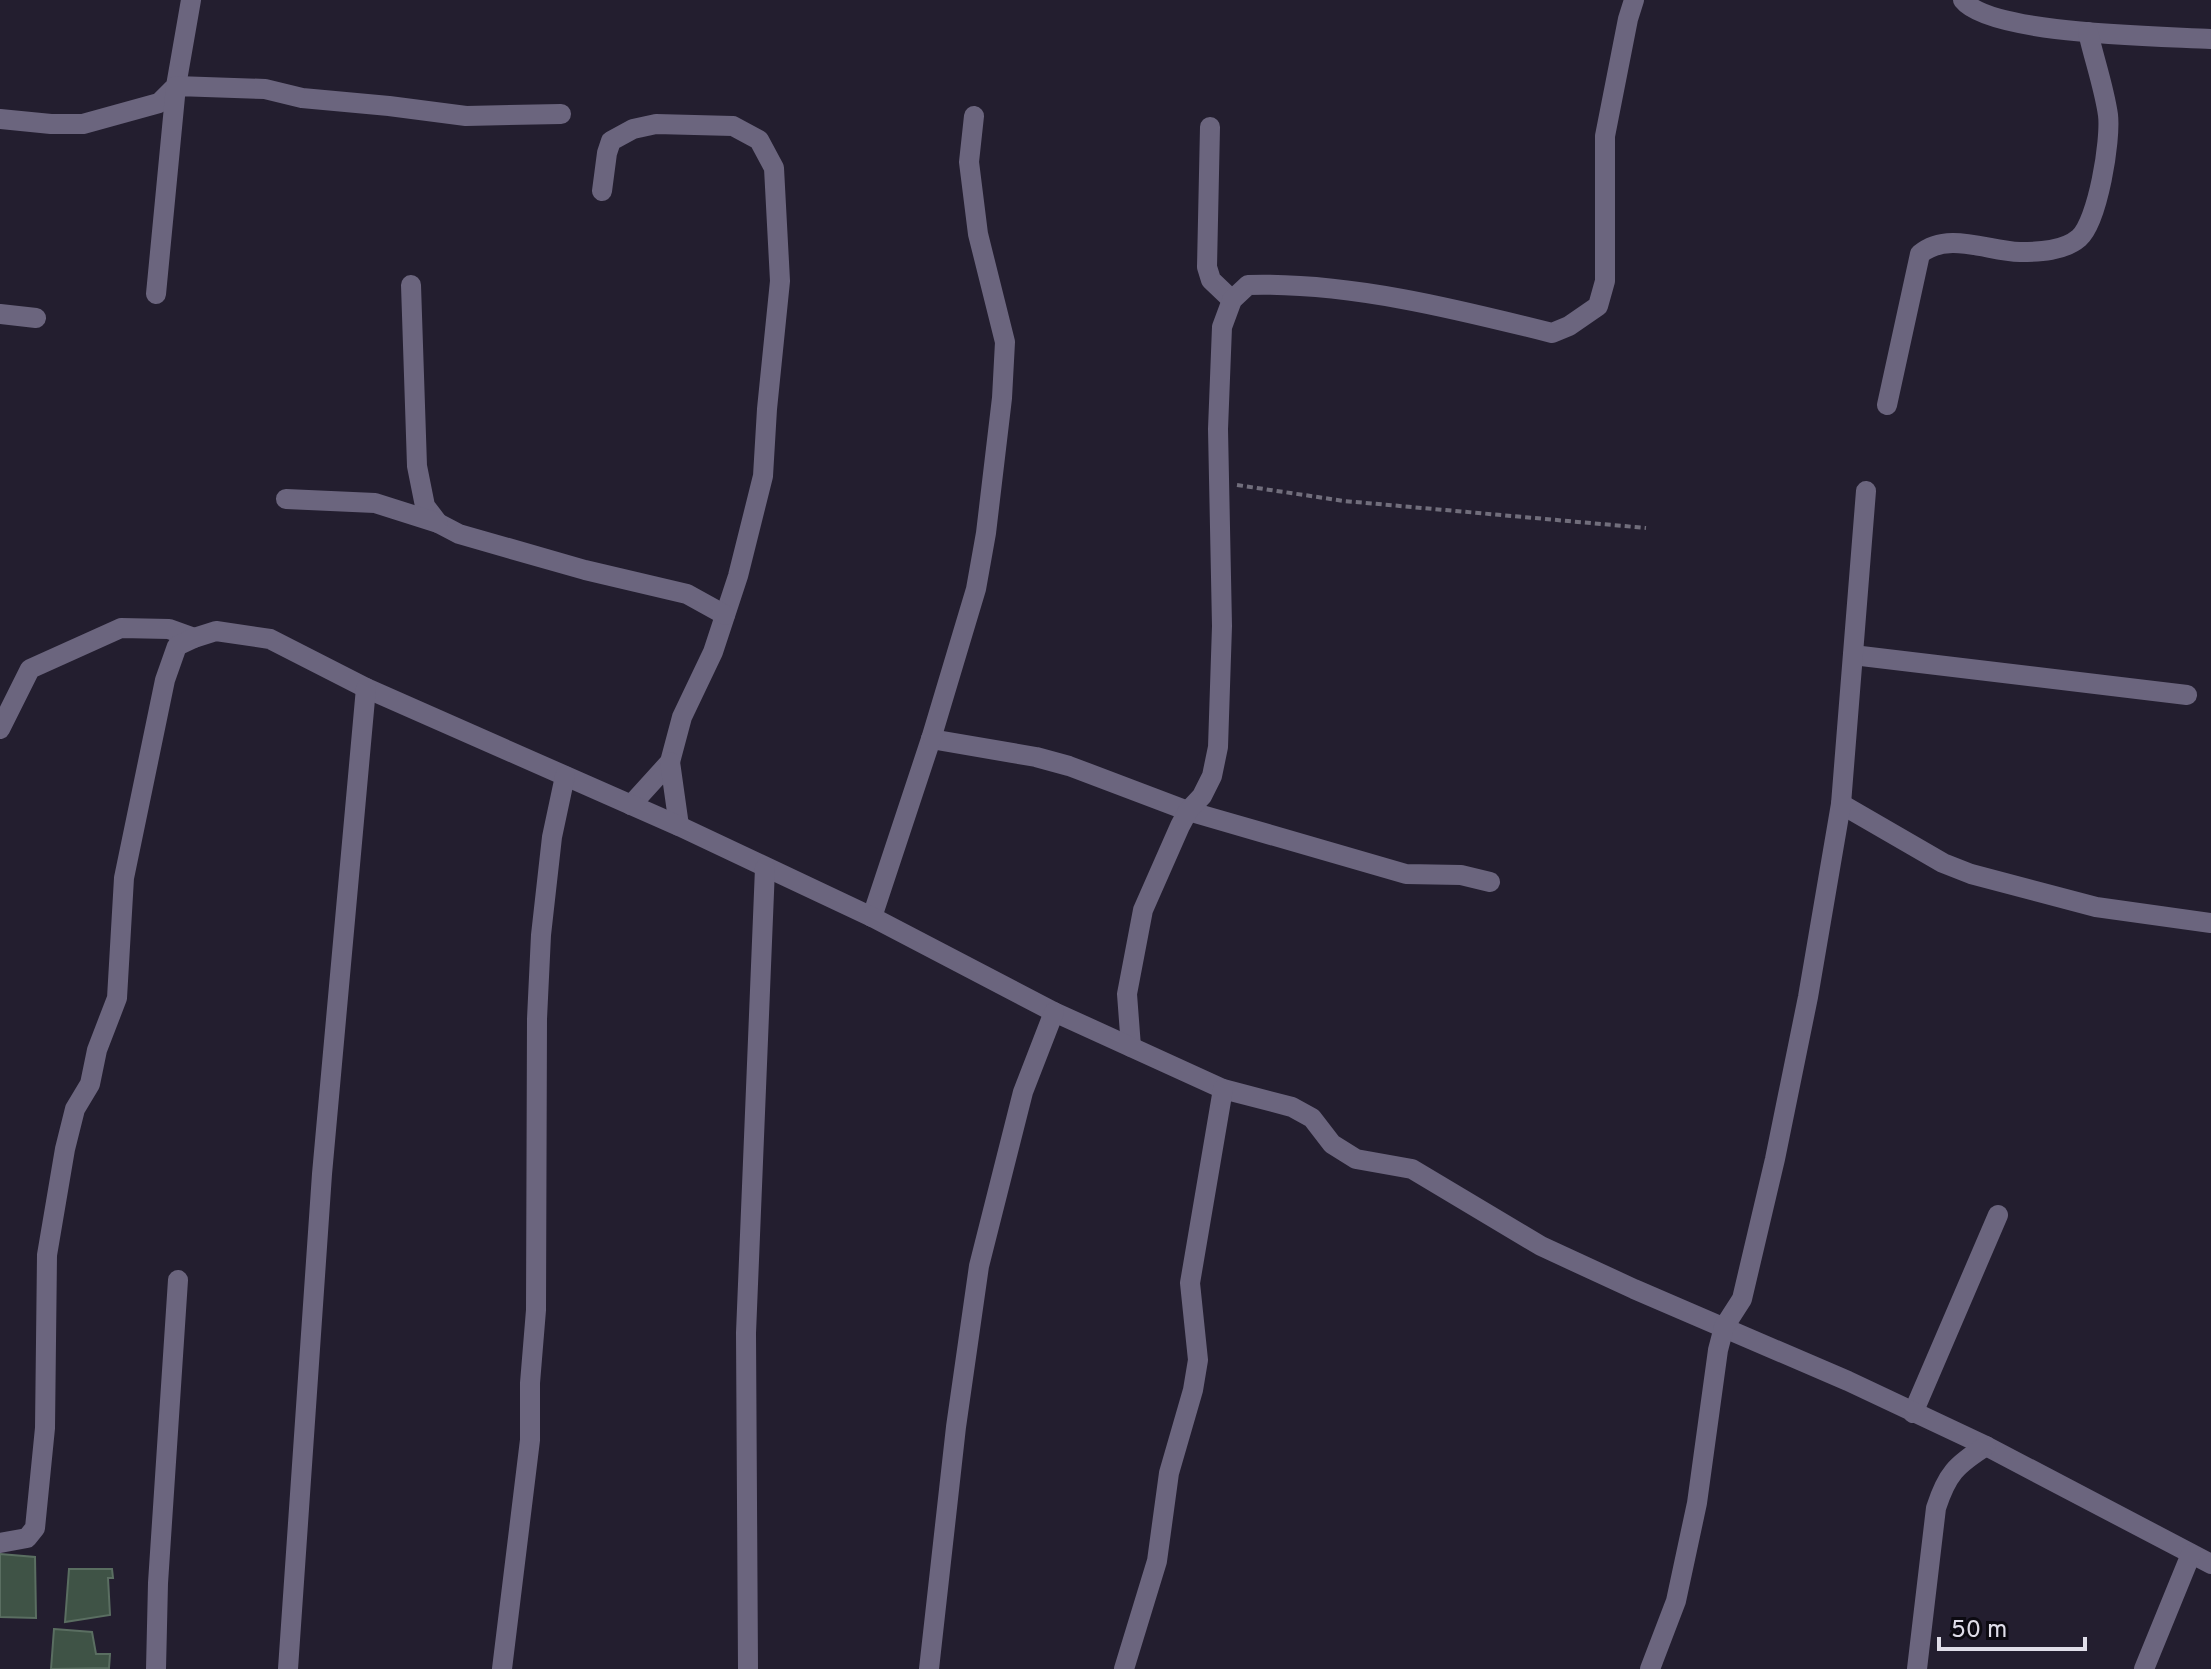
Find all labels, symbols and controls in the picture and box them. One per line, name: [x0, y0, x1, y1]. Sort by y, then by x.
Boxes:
scale bar: [1939, 1601, 2085, 1651]
text: 50 m: [1951, 1616, 2007, 1646]

